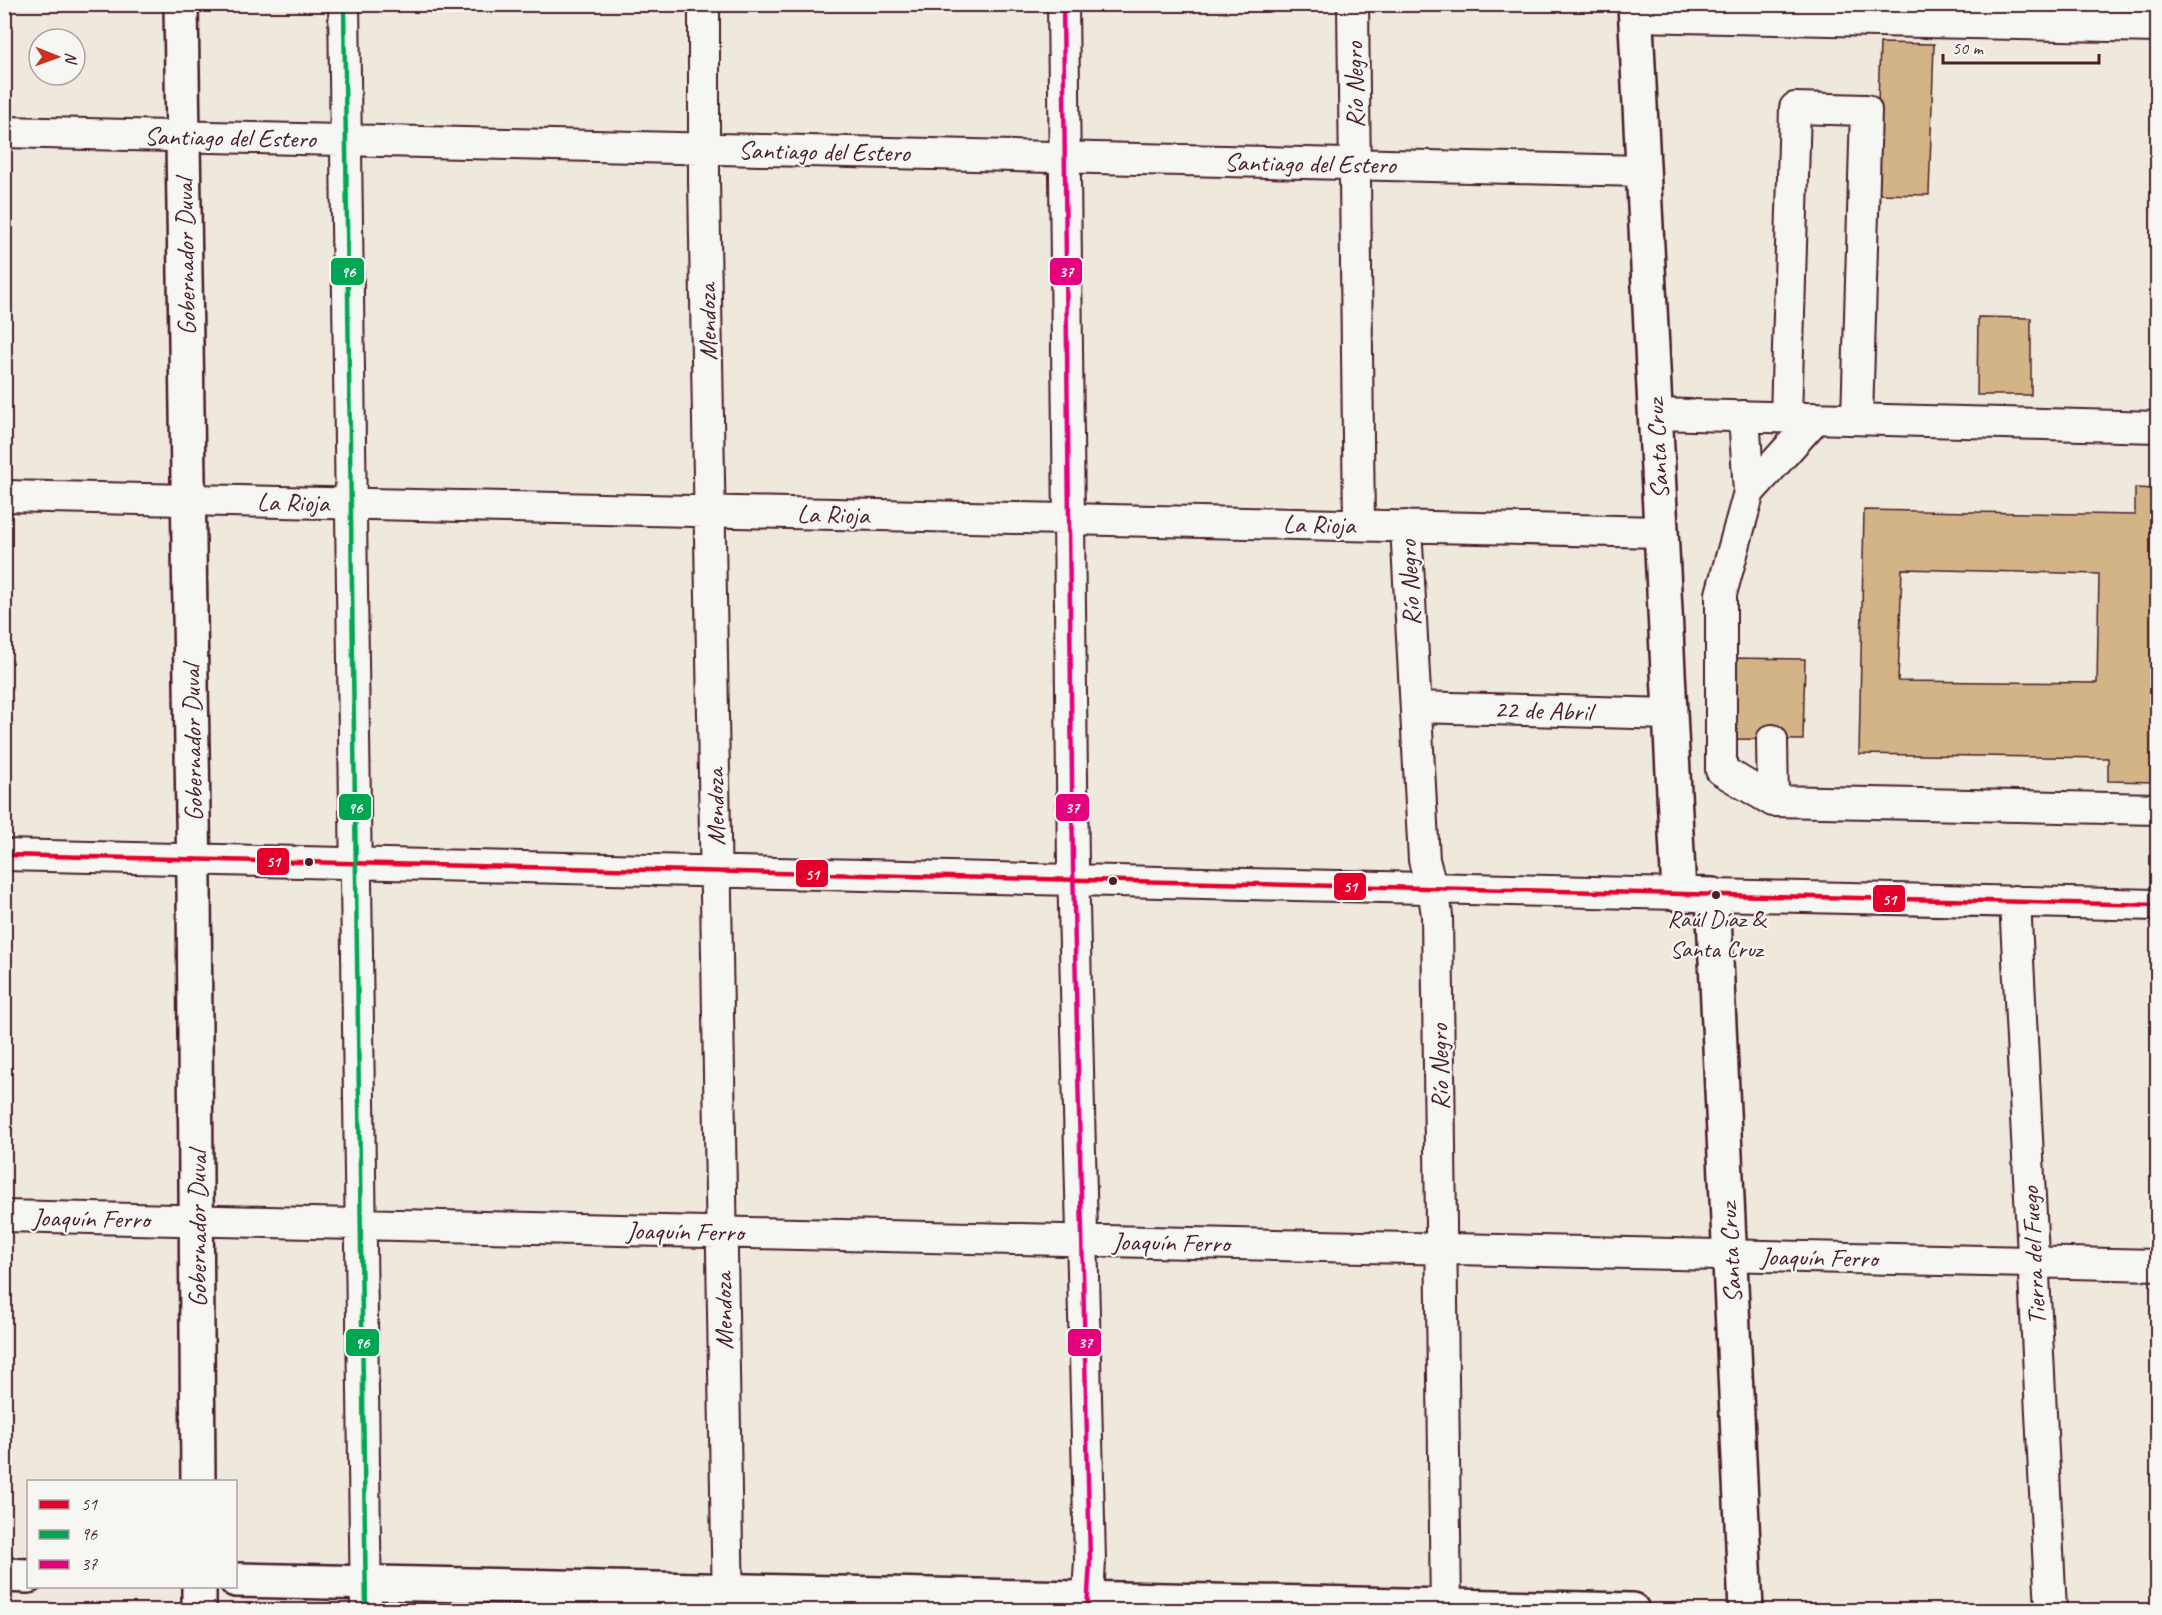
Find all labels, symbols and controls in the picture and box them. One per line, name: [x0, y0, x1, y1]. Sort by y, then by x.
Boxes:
north arrow: [27, 27, 87, 87]
scale bar: [1943, 27, 2099, 65]
text: 50 m: [1952, 37, 1985, 59]
street label: Río Negro: [1337, 40, 1372, 128]
text: N: [61, 52, 81, 65]
street label: Santiago del Estero: [144, 120, 318, 156]
street label: Santiago del Estero: [738, 134, 912, 170]
street label: Santiago del Estero: [1224, 146, 1398, 182]
street label: Gobernador Duval: [168, 174, 203, 336]
line badge: 96: [330, 257, 365, 286]
line badge: 37: [1049, 257, 1083, 286]
text: 96: [341, 262, 357, 282]
text: 37: [1059, 262, 1075, 282]
street label: Mendoza: [690, 281, 725, 361]
street label: Santa Cruz: [1638, 395, 1677, 500]
street label: La Rioja: [257, 485, 331, 520]
street label: La Rioja: [797, 497, 871, 532]
street label: La Rioja: [1283, 507, 1357, 542]
street label: Río Negro: [1391, 537, 1428, 627]
street label: Gobernador Duval: [175, 660, 210, 822]
street label: 22 de Abril: [1494, 692, 1597, 729]
street label: Mendoza: [698, 766, 733, 846]
line badge: 96: [338, 793, 372, 821]
line badge: 37: [1055, 793, 1090, 822]
text: 96: [348, 798, 364, 818]
text: 37: [1065, 798, 1081, 818]
line badge: 51: [256, 847, 290, 876]
text: 51: [266, 852, 282, 872]
unlabelled marker: [303, 856, 315, 868]
line badge: 51: [795, 859, 829, 888]
text: 51: [805, 865, 821, 885]
line badge: 51: [1333, 872, 1367, 901]
unlabelled marker: [1107, 875, 1119, 887]
text: 51: [1343, 877, 1359, 897]
line badge: 51: [1872, 884, 1906, 913]
marker: Raúl Díaz & Santa Cruz: [1710, 889, 1722, 901]
text: 51: [1882, 890, 1898, 910]
place label: Raúl Díaz & Santa Cruz: [1667, 904, 1767, 964]
street label: Río Negro: [1422, 1022, 1457, 1110]
street label: Gobernador Duval: [181, 1146, 214, 1307]
street label: Tierra del Fuego: [2013, 1184, 2054, 1326]
street label: Santa Cruz: [1711, 1199, 1750, 1304]
street label: Joaquín Ferro: [30, 1201, 153, 1236]
street label: Joaquín Ferro: [624, 1214, 747, 1249]
street label: Joaquín Ferro: [1110, 1225, 1233, 1260]
street label: Joaquín Ferro: [1758, 1240, 1881, 1275]
street label: Mendoza: [706, 1270, 741, 1350]
line badge: 96: [345, 1328, 380, 1357]
line badge: 37: [1067, 1328, 1102, 1357]
text: 96: [355, 1333, 371, 1353]
text: 37: [1078, 1333, 1094, 1353]
legend: [27, 1480, 237, 1588]
text: 51: [81, 1493, 98, 1515]
text: 96: [81, 1523, 98, 1545]
text: 37: [81, 1553, 98, 1575]

